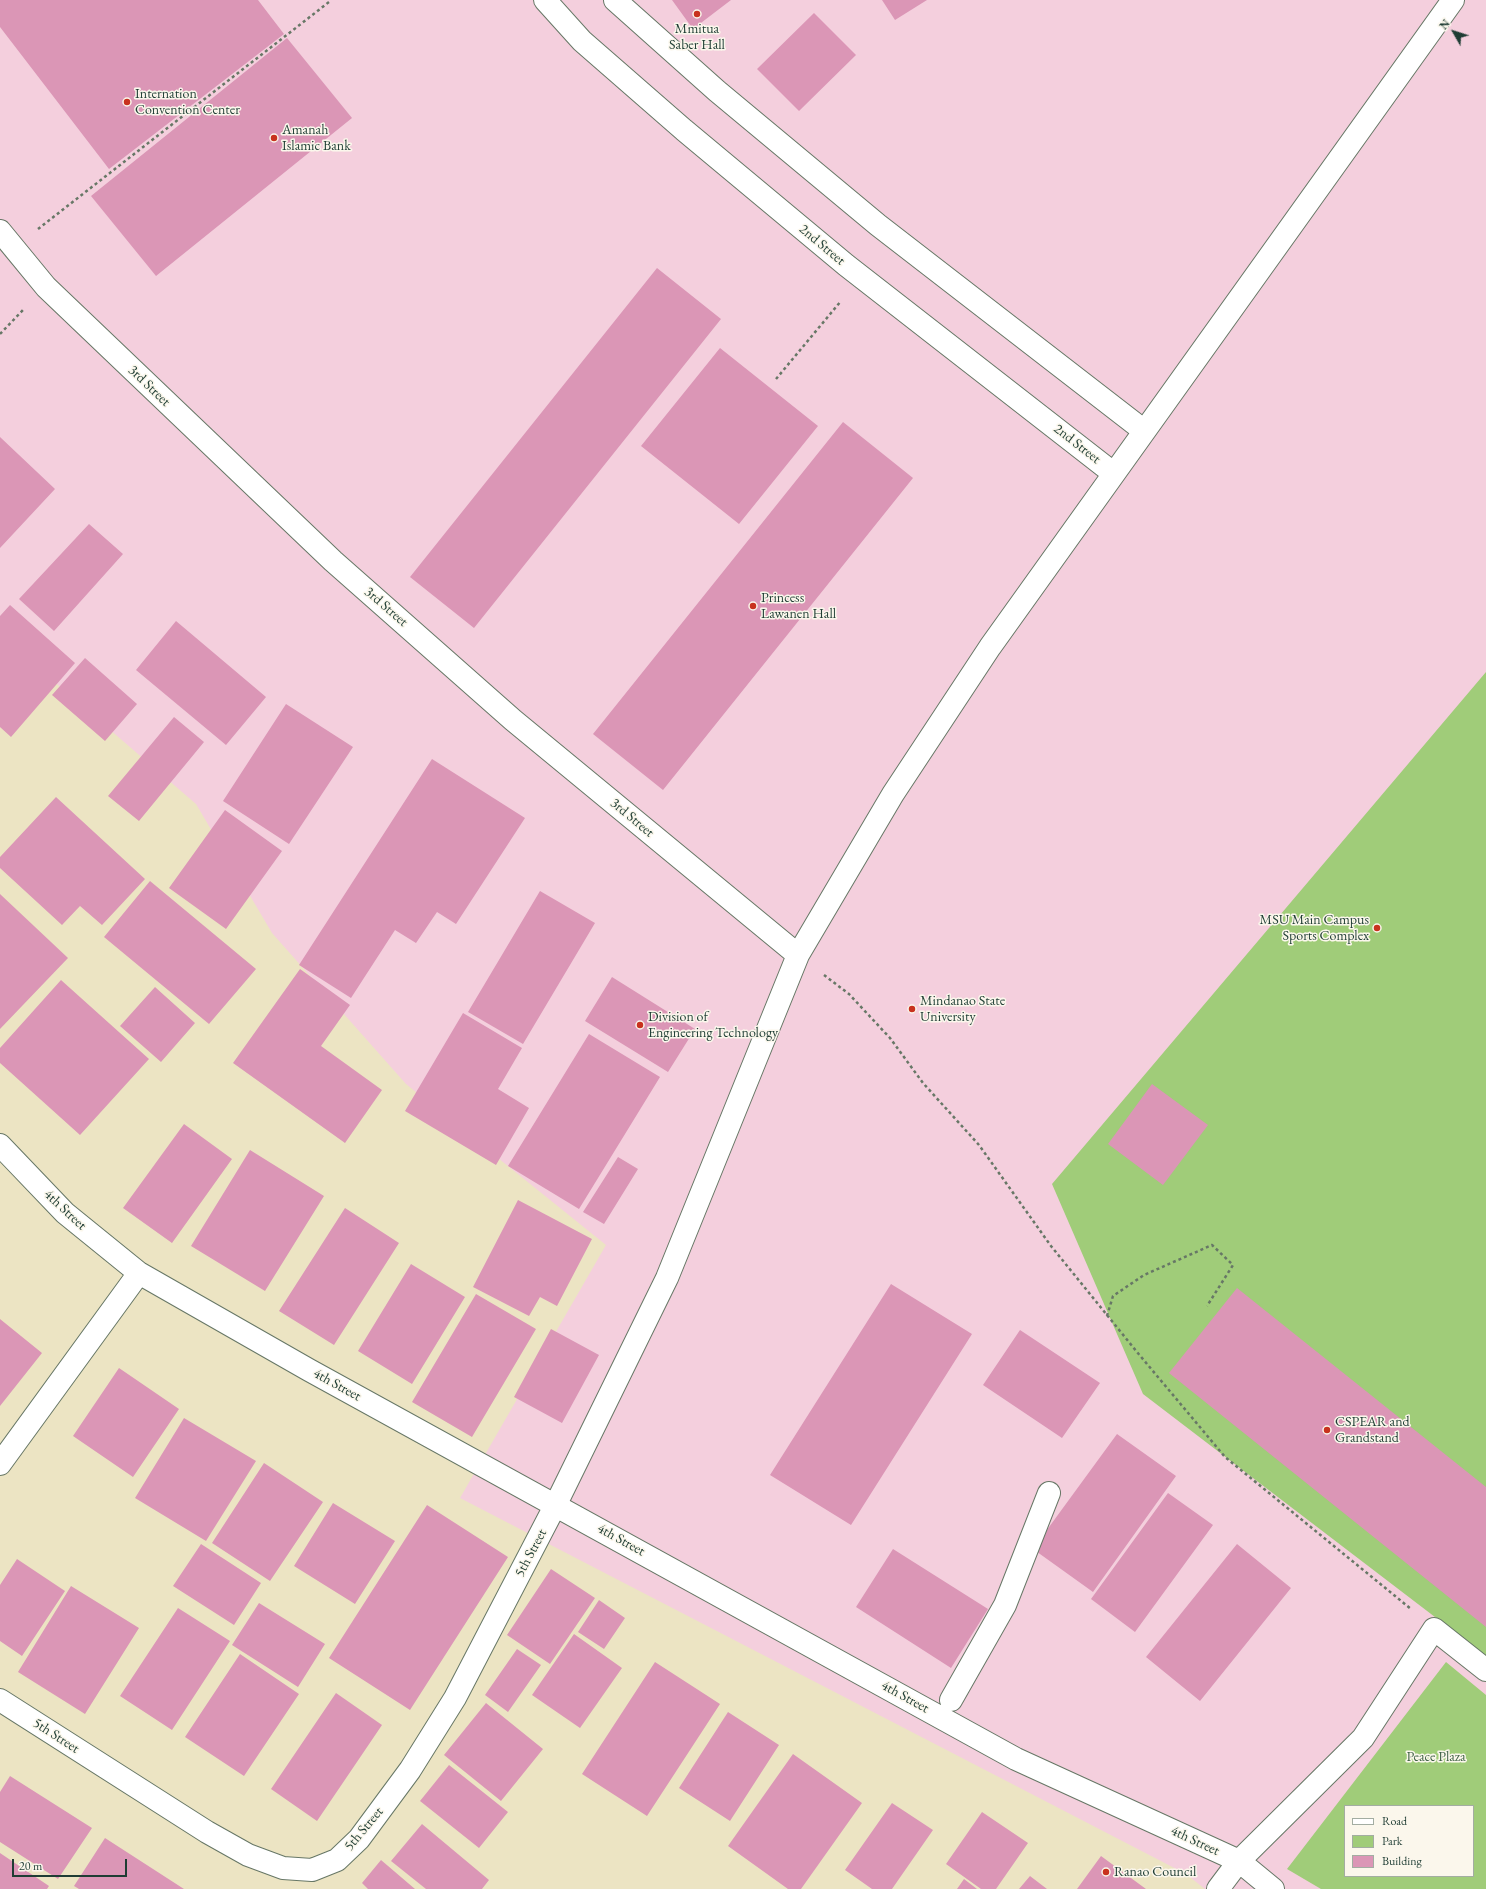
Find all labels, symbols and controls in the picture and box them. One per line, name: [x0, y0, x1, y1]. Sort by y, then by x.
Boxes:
marker: Mmitua Saber Hall: [692, 9, 702, 19]
north arrow: [1434, 12, 1474, 52]
text: N: [1436, 17, 1453, 32]
place label: Mmitua Saber Hall: [669, 21, 725, 54]
place label: Internation Convention Center: [135, 86, 240, 118]
marker: Internation Convention Center: [122, 97, 132, 107]
place label: Amanah Islamic Bank: [282, 122, 351, 154]
marker: Amanah Islamic Bank: [269, 133, 279, 143]
street label: 2nd Street: [796, 221, 848, 269]
street label: 3rd Street: [124, 362, 174, 410]
street label: 2nd Street: [1050, 421, 1104, 467]
street label: 3rd Street: [361, 584, 411, 630]
place label: Princess Lawanen Hall: [761, 590, 836, 622]
marker: Princess Lawanen Hall: [748, 601, 758, 611]
street label: 3rd Street: [607, 795, 657, 841]
place label: MSU Main Campus Sports Complex: [1260, 912, 1369, 944]
marker: MSU Main Campus Sports Complex: [1372, 923, 1382, 933]
place label: Mindanao State University: [920, 993, 1005, 1026]
marker: Mindanao State University: [907, 1004, 917, 1014]
place label: Division of Engineering Technology: [648, 1009, 778, 1042]
marker: Division of Engineering Technology: [635, 1020, 645, 1030]
street label: 4th Street: [40, 1186, 90, 1234]
street label: 4th Street: [310, 1365, 364, 1405]
place label: CSPEAR and Grandstand: [1335, 1414, 1410, 1446]
marker: CSPEAR and Grandstand: [1322, 1425, 1332, 1435]
street label: 4th Street: [594, 1520, 648, 1560]
street label: 5th Street: [511, 1526, 551, 1580]
street label: 4th Street: [878, 1677, 932, 1717]
street label: 5th Street: [30, 1715, 82, 1757]
park label: Peace Plaza: [1406, 1749, 1466, 1765]
street label: 5th Street: [341, 1804, 387, 1854]
legend: [1344, 1805, 1474, 1877]
text: Road: [1382, 1813, 1407, 1829]
street label: 4th Street: [1168, 1822, 1222, 1860]
text: Park: [1382, 1833, 1402, 1849]
scale bar: [14, 1851, 129, 1877]
text: Building: [1382, 1853, 1422, 1869]
text: 20 m: [19, 1858, 42, 1874]
place label: Ranao Council: [1114, 1864, 1196, 1880]
marker: Ranao Council: [1101, 1867, 1111, 1877]

